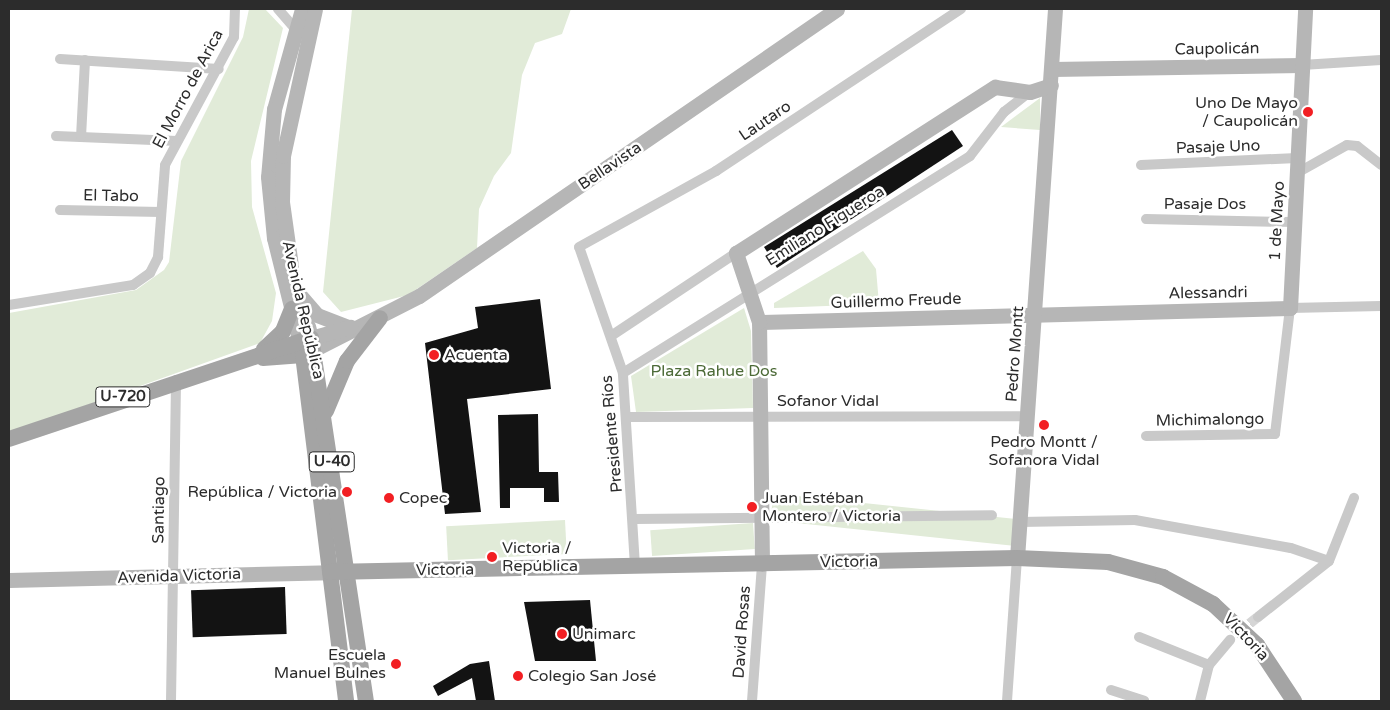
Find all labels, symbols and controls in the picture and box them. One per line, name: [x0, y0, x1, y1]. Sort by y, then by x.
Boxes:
street label: El Morro de Arica: [149, 26, 227, 152]
street label: Caupolicán: [1174, 39, 1260, 59]
place label: Uno De Mayo / Caupolicán: [1195, 93, 1298, 131]
street label: Lautaro: [735, 97, 795, 145]
marker: Uno De Mayo / Caupolicán: [1302, 106, 1314, 118]
street label: Pasaje Uno: [1175, 136, 1261, 158]
street label: Bellavista: [575, 138, 645, 194]
street label: 1 de Mayo: [1265, 181, 1289, 261]
street label: Emiliano Figueroa: [762, 182, 888, 270]
street label: El Tabo: [83, 186, 139, 206]
street label: Pasaje Dos: [1164, 194, 1246, 214]
street label: Avenida República: [278, 239, 328, 381]
street label: Alessandri: [1168, 283, 1248, 303]
street label: Guillermo Freude: [830, 289, 962, 313]
street label: Pedro Montt: [1002, 305, 1028, 403]
place label: Acuenta: [444, 345, 508, 365]
marker: Acuenta: [428, 349, 440, 361]
park label: Plaza Rahue Dos: [651, 361, 777, 381]
street label: Presidente Ríos: [597, 374, 627, 494]
road number: U-720: [94, 384, 152, 410]
street label: Sofanor Vidal: [777, 391, 879, 411]
street label: Michimalongo: [1156, 409, 1264, 431]
marker: Pedro Montt / Sofanora Vidal: [1038, 419, 1050, 431]
place label: Pedro Montt / Sofanora Vidal: [988, 432, 1100, 470]
road number: U-40: [308, 450, 356, 474]
street label: Santiago: [149, 476, 169, 544]
place label: República / Victoria: [187, 482, 337, 502]
marker: República / Victoria: [341, 486, 353, 498]
place label: Copec: [399, 488, 447, 508]
place label: Juan Estéban Montero / Victoria: [762, 488, 901, 526]
marker: Copec: [383, 492, 395, 504]
marker: Juan Estéban Montero / Victoria: [746, 501, 758, 513]
place label: Victoria / República: [502, 538, 578, 576]
marker: Victoria / República: [486, 551, 498, 563]
street label: Victoria: [820, 552, 878, 572]
street label: Victoria: [416, 560, 474, 580]
street label: Avenida Victoria: [117, 564, 241, 588]
street label: David Rosas: [729, 585, 755, 679]
street label: Victoria: [1219, 609, 1273, 665]
place label: Unimarc: [572, 624, 636, 644]
marker: Unimarc: [556, 628, 568, 640]
place label: Escuela Manuel Bulnes: [274, 645, 386, 683]
marker: Escuela Manuel Bulnes: [390, 658, 402, 670]
place label: Colegio San José: [528, 666, 656, 686]
marker: Colegio San José: [512, 670, 524, 682]

